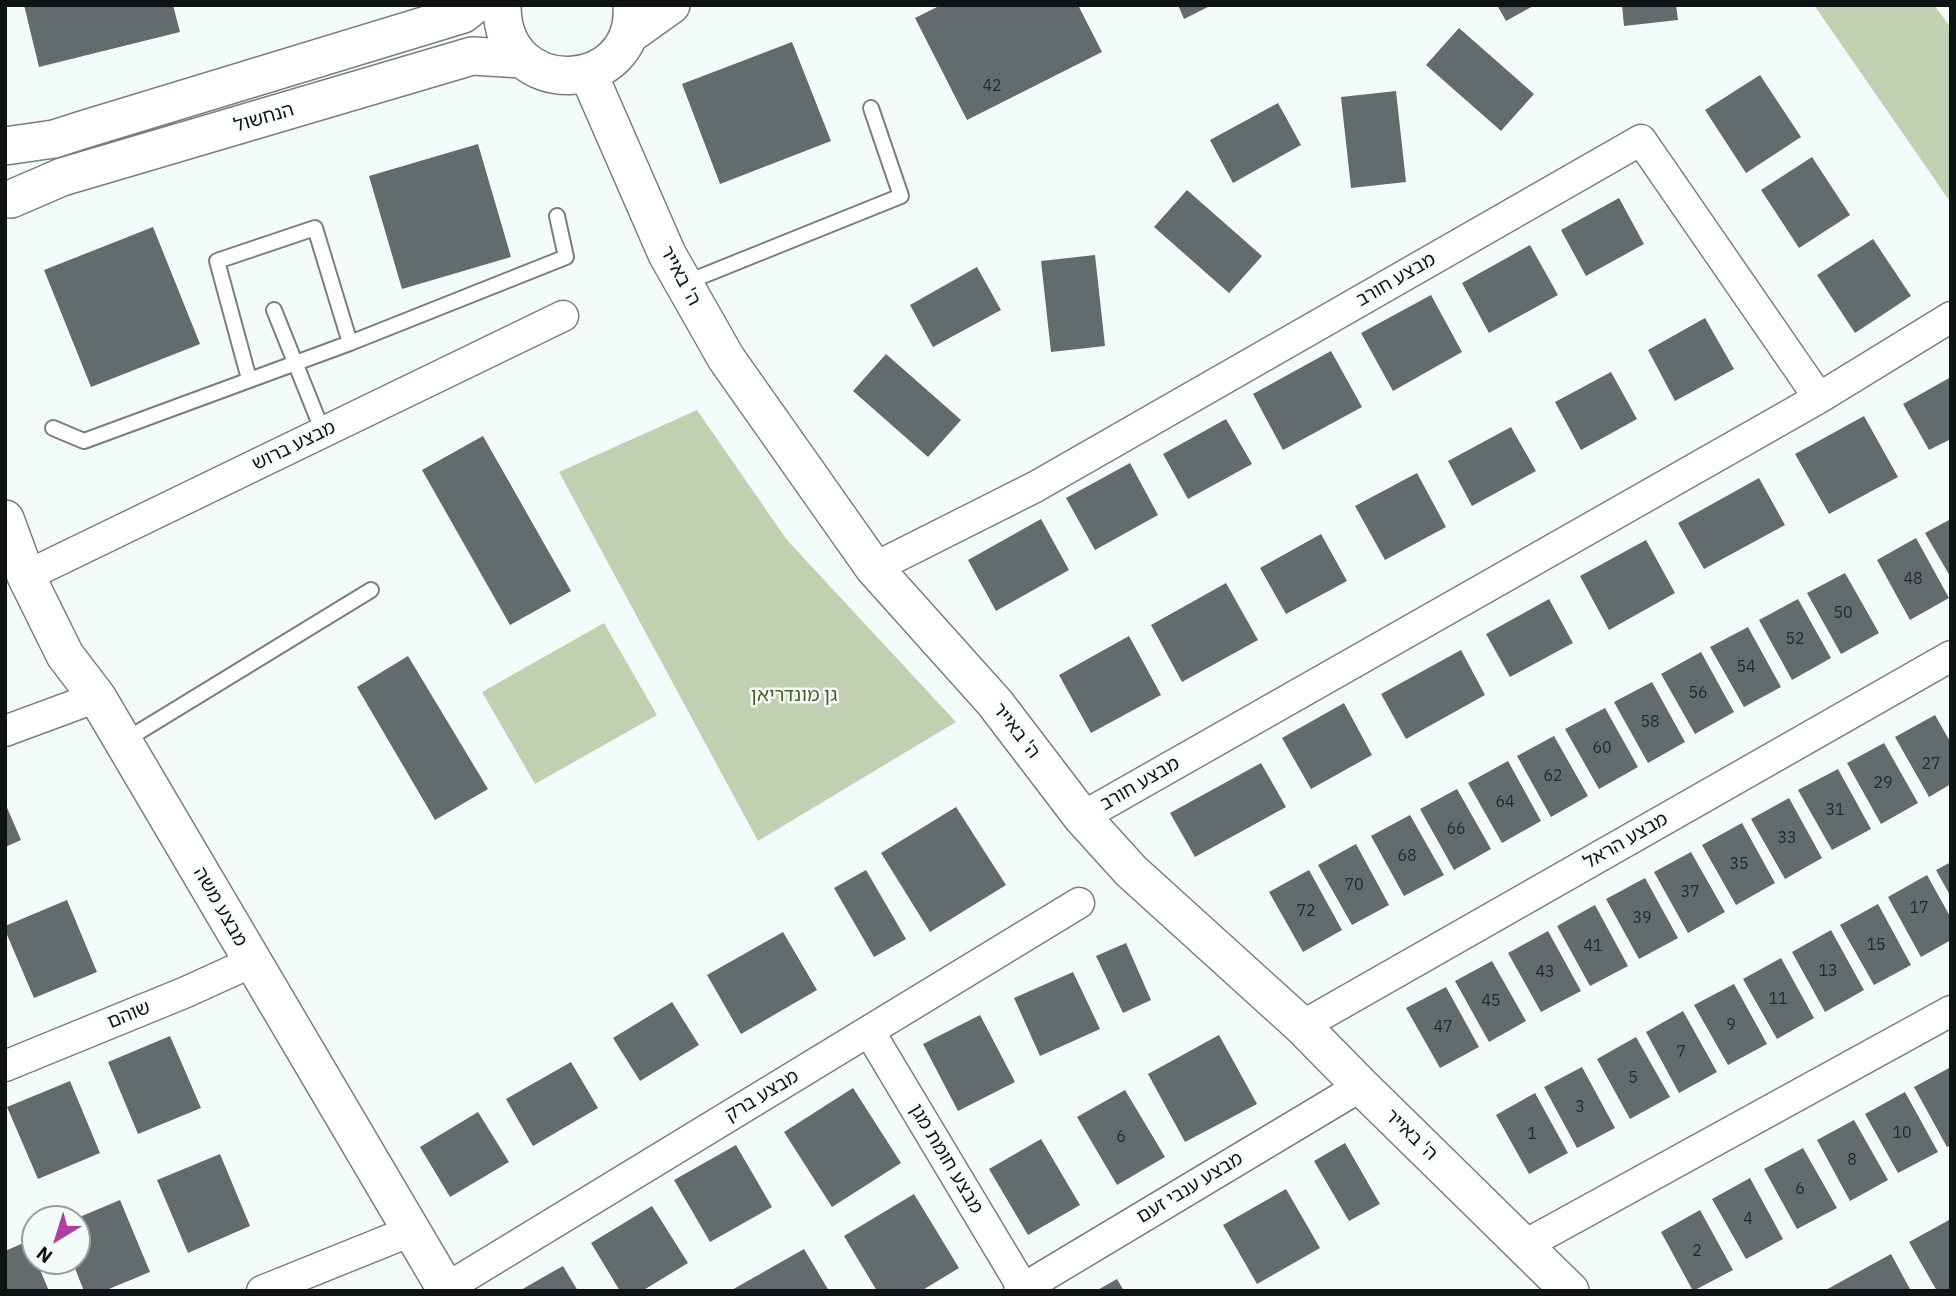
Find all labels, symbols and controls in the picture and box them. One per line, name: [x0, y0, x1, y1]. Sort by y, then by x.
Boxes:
house number: 42: [982, 76, 1002, 96]
street label: הנחשול: [231, 99, 297, 137]
street label: ה' באייר: [655, 242, 705, 310]
street label: מבצע חורב: [1352, 248, 1440, 312]
street label: מבצע ברוש: [249, 416, 339, 476]
house number: 48: [1903, 569, 1923, 589]
house number: 50: [1833, 603, 1853, 623]
house number: 52: [1785, 629, 1805, 649]
house number: 54: [1736, 657, 1756, 677]
house number: 56: [1688, 683, 1708, 703]
park label: גן מונדריאן: [751, 685, 837, 707]
street label: ה' באייר: [987, 699, 1045, 763]
house number: 58: [1640, 712, 1660, 732]
house number: 60: [1592, 738, 1612, 758]
street label: מבצע חורב: [1096, 752, 1184, 816]
house number: 27: [1921, 754, 1941, 774]
house number: 62: [1543, 766, 1563, 786]
house number: 29: [1873, 773, 1893, 793]
house number: 64: [1495, 792, 1515, 812]
house number: 31: [1825, 800, 1845, 820]
street label: מבצע הראל: [1580, 808, 1672, 874]
house number: 66: [1446, 819, 1466, 839]
house number: 33: [1777, 828, 1797, 848]
house number: 68: [1397, 846, 1417, 866]
house number: 35: [1729, 854, 1749, 874]
street label: מבצע משה: [188, 863, 252, 951]
house number: 70: [1344, 875, 1364, 895]
house number: 37: [1680, 882, 1700, 902]
house number: 17: [1909, 898, 1929, 918]
house number: 72: [1296, 901, 1316, 921]
house number: 39: [1632, 908, 1652, 928]
house number: 15: [1866, 935, 1886, 955]
house number: 41: [1583, 936, 1603, 956]
house number: 13: [1818, 961, 1838, 981]
house number: 43: [1535, 962, 1555, 982]
house number: 11: [1768, 989, 1788, 1009]
house number: 45: [1481, 991, 1501, 1011]
street label: שוהם: [104, 996, 154, 1034]
house number: 9: [1726, 1015, 1736, 1035]
house number: 47: [1433, 1017, 1453, 1037]
house number: 7: [1676, 1042, 1686, 1062]
street label: מבצע ברק: [721, 1065, 803, 1127]
house number: 5: [1628, 1068, 1638, 1088]
house number: 3: [1575, 1097, 1585, 1117]
street label: מבצע חומת מגן: [904, 1100, 988, 1218]
street label: ה' באייר: [1380, 1104, 1442, 1166]
house number: 10: [1892, 1123, 1912, 1143]
house number: 1: [1527, 1124, 1537, 1144]
house number: 6: [1116, 1127, 1126, 1147]
street label: מבצע ענבי זעם: [1133, 1147, 1247, 1229]
house number: 8: [1847, 1150, 1857, 1170]
house number: 6: [1795, 1179, 1805, 1199]
north arrow: [21, 1205, 91, 1275]
house number: 4: [1743, 1209, 1753, 1229]
text: N: [31, 1241, 57, 1269]
house number: 2: [1692, 1241, 1702, 1261]

